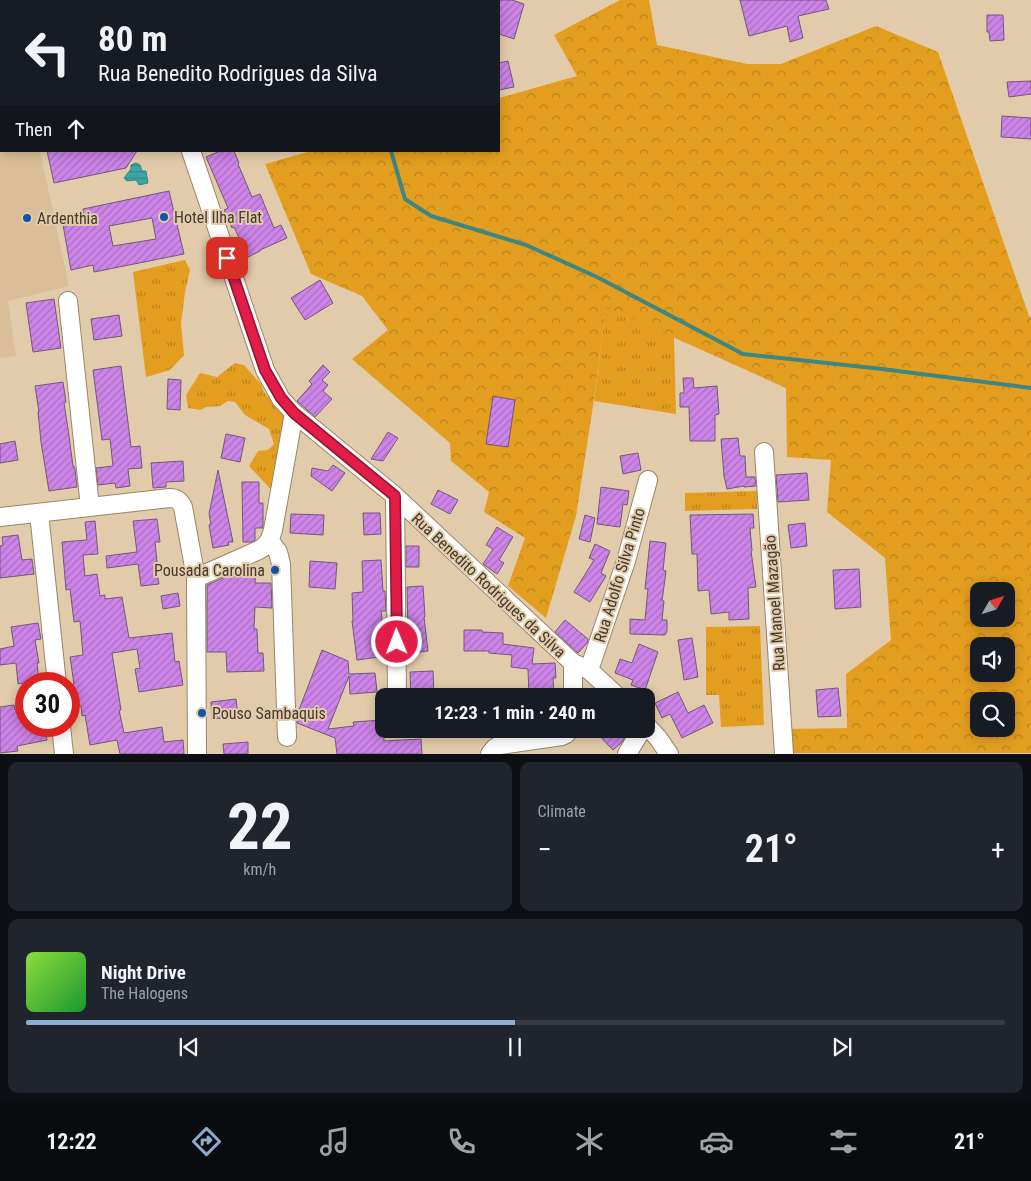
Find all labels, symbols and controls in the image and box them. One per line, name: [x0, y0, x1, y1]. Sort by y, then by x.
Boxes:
text: 80 m: [98, 19, 167, 60]
icon: left: [15, 20, 80, 85]
text: Rua Benedito Rodrigues da Silva: [98, 61, 378, 86]
icon: ahead: [62, 115, 90, 143]
text: Then: [15, 118, 52, 141]
place label: Hotel Ilha Flat: [174, 208, 262, 227]
place label: Ardenthia: [37, 209, 98, 228]
marker: Hotel Ilha Flat: [158, 211, 170, 223]
marker: Ardenthia: [21, 212, 33, 224]
pin: [206, 237, 248, 279]
icon: arrive: [213, 244, 241, 272]
street label: Rua Adolfo Silva Pinto: [590, 506, 649, 645]
street label: Rua Benedito Rodrigues da Silva: [408, 509, 569, 662]
street label: Rua Manoel Mazagão: [760, 534, 789, 671]
place label: Pousada Carolina: [154, 561, 265, 580]
marker: Pousada Carolina: [269, 564, 281, 576]
north arrow: [970, 582, 1015, 628]
map controls: [970, 582, 1015, 737]
position arrow: [370, 615, 422, 667]
button: sound: [970, 637, 1015, 682]
speed limit sign: 30: [15, 672, 80, 737]
button: search: [970, 692, 1015, 737]
text: 12:23 · 1 min · 240 m: [434, 701, 596, 724]
place label: Pouso Sambaquis: [212, 704, 326, 723]
marker: Pouso Sambaquis: [196, 707, 208, 719]
text: 22: [227, 789, 293, 865]
text: Climate: [538, 802, 586, 821]
text: 21°: [745, 827, 798, 871]
text: −: [538, 833, 552, 866]
text: +: [991, 833, 1005, 866]
text: km/h: [243, 860, 276, 879]
text: Night Drive: [101, 961, 186, 984]
text: The Halogens: [101, 984, 188, 1003]
icon: previous: [175, 1033, 203, 1061]
icon: pause: [501, 1033, 529, 1061]
icon: next: [828, 1033, 856, 1061]
icon: directions: [189, 1124, 224, 1159]
icon: music: [317, 1124, 352, 1159]
icon: phone: [444, 1124, 479, 1159]
icon: climate: [572, 1124, 607, 1159]
icon: car: [699, 1124, 734, 1159]
icon: filters: [826, 1124, 861, 1159]
text: 12:22: [46, 1129, 97, 1154]
text: 21°: [954, 1129, 985, 1154]

